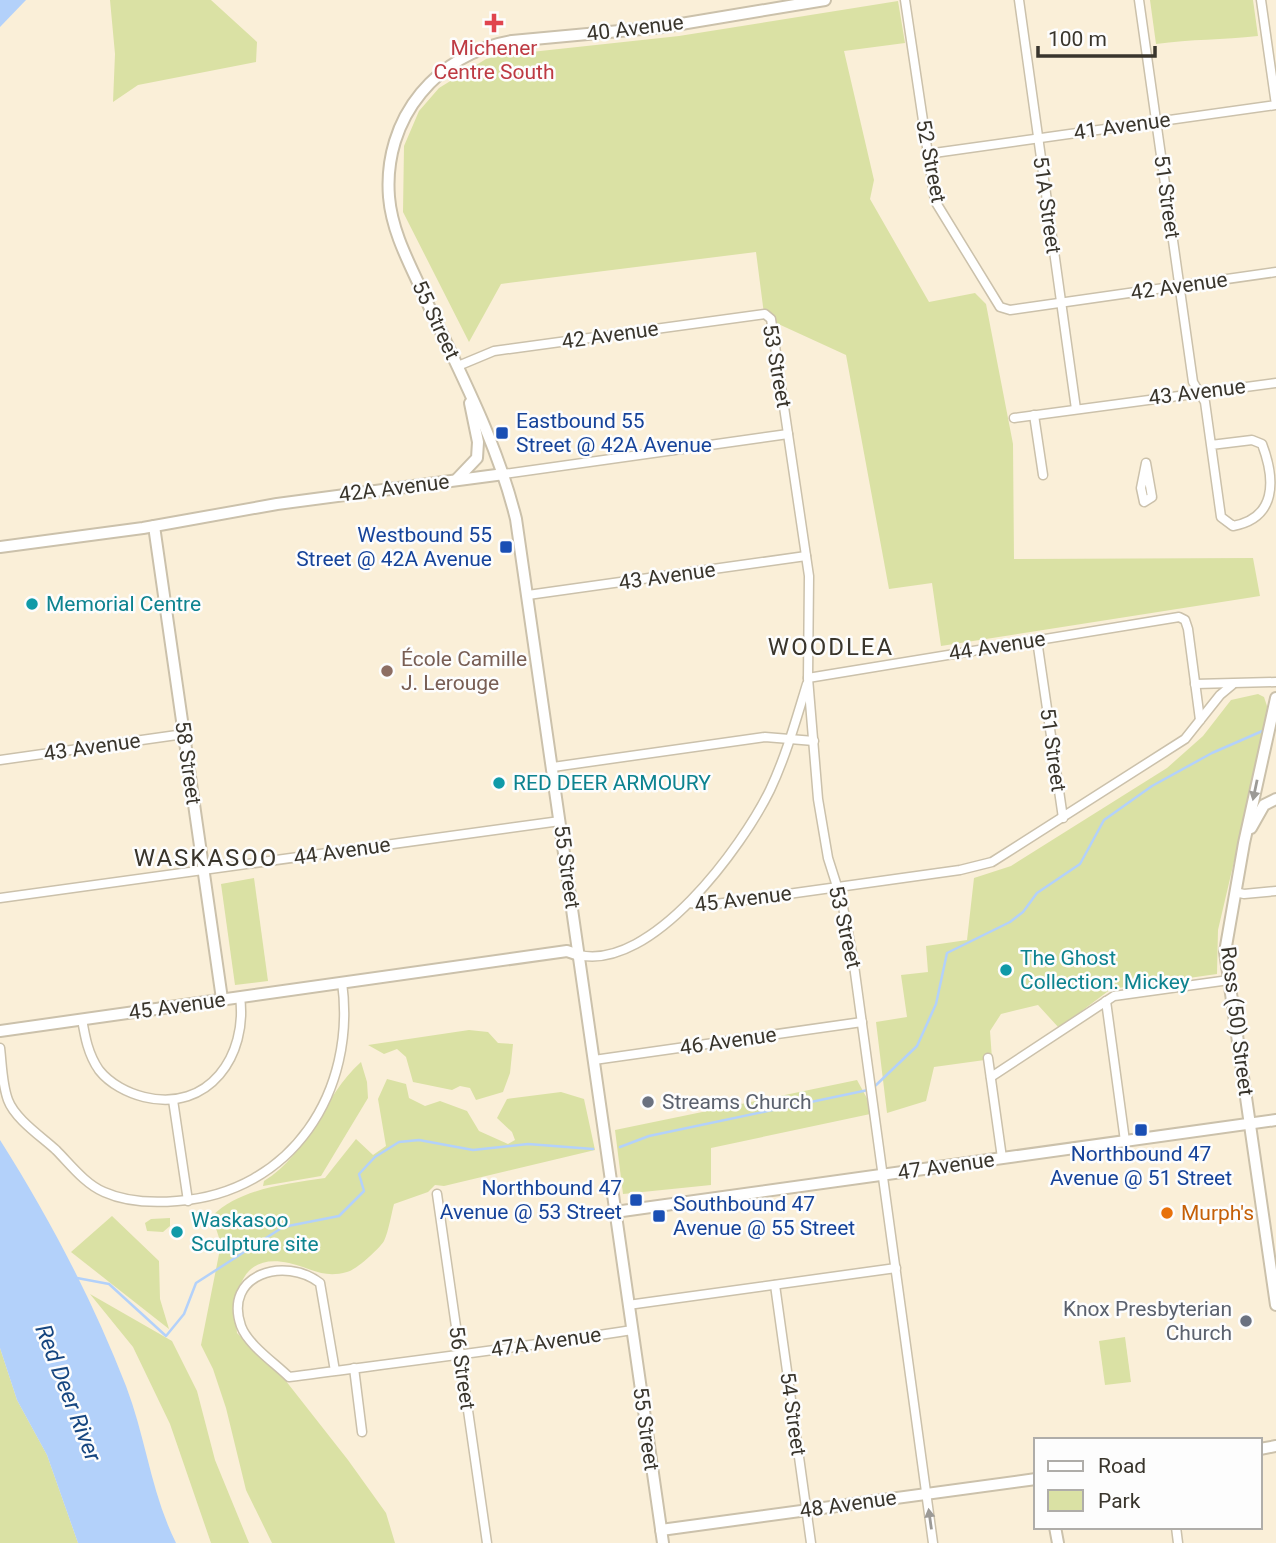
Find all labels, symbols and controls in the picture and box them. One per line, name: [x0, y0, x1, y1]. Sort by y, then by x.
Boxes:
street label: 40 Avenue: [585, 10, 685, 46]
marker: Michener Centre South: [484, 13, 504, 33]
scale bar: [1038, 14, 1155, 58]
text: 100 m: [1048, 27, 1107, 51]
place label: Michener Centre South: [434, 36, 555, 84]
street label: 41 Avenue: [1072, 107, 1172, 145]
street label: 52 Street: [911, 117, 951, 205]
street label: 51 Street: [1149, 154, 1185, 240]
street label: 51A Street: [1028, 155, 1066, 255]
street label: 42 Avenue: [1129, 267, 1229, 305]
street label: 55 Street: [407, 277, 465, 363]
street label: 42 Avenue: [560, 316, 660, 354]
street label: 53 Street: [758, 322, 796, 410]
street label: 43 Avenue: [1147, 374, 1247, 410]
place label: Eastbound 55 Street @ 42A Avenue: [516, 409, 712, 457]
marker: Eastbound 55 Street @ 42A Avenue: [494, 425, 510, 441]
street label: 42A Avenue: [337, 469, 451, 507]
place label: Westbound 55 Street @ 42A Avenue: [296, 523, 492, 571]
marker: Westbound 55 Street @ 42A Avenue: [498, 539, 514, 555]
street label: 43 Avenue: [617, 557, 717, 595]
place label: Memorial Centre: [46, 592, 201, 616]
marker: Memorial Centre: [24, 596, 40, 612]
street label: 44 Avenue: [947, 627, 1047, 665]
district label: WOODLEA: [768, 633, 894, 661]
place label: École Camille J. Lerouge: [401, 647, 527, 695]
marker: École Camille J. Lerouge: [379, 663, 395, 679]
street label: 51 Street: [1035, 707, 1071, 793]
street label: 58 Street: [170, 720, 206, 806]
street label: 43 Avenue: [42, 728, 142, 766]
place label: RED DEER ARMOURY: [513, 771, 711, 795]
marker: RED DEER ARMOURY: [491, 775, 507, 791]
one-way arrow: [1250, 779, 1261, 801]
street label: 55 Street: [549, 824, 585, 910]
street label: 44 Avenue: [292, 832, 392, 870]
district label: WASKASOO: [134, 844, 278, 872]
street label: 45 Avenue: [693, 881, 793, 917]
street label: 53 Street: [824, 883, 866, 971]
street label: Ross (50) Street: [1216, 945, 1258, 1097]
place label: The Ghost Collection: Mickey: [1020, 946, 1190, 994]
marker: The Ghost Collection: Mickey: [998, 962, 1014, 978]
street label: 45 Avenue: [127, 987, 227, 1025]
street label: 46 Avenue: [678, 1022, 778, 1060]
place label: Streams Church: [662, 1090, 812, 1114]
marker: Streams Church: [640, 1094, 656, 1110]
marker: Northbound 47 Avenue @ 51 Street: [1133, 1122, 1149, 1138]
place label: Northbound 47 Avenue @ 51 Street: [1050, 1142, 1232, 1190]
street label: 47 Avenue: [896, 1147, 996, 1185]
place label: Northbound 47 Avenue @ 53 Street: [440, 1176, 622, 1224]
marker: Northbound 47 Avenue @ 53 Street: [628, 1192, 644, 1208]
place label: Southbound 47 Avenue @ 55 Street: [673, 1192, 855, 1240]
place label: Murph's: [1181, 1201, 1254, 1225]
marker: Murph's: [1159, 1205, 1175, 1221]
place label: Waskasoo Sculpture site: [191, 1208, 319, 1256]
marker: Southbound 47 Avenue @ 55 Street: [651, 1208, 667, 1224]
marker: Waskasoo Sculpture site: [169, 1224, 185, 1240]
place label: Knox Presbyterian Church: [1063, 1297, 1232, 1345]
marker: Knox Presbyterian Church: [1238, 1313, 1254, 1329]
water label: Red Deer River: [30, 1321, 107, 1467]
street label: 47A Avenue: [489, 1322, 603, 1362]
street label: 56 Street: [444, 1325, 480, 1411]
street label: 54 Street: [775, 1371, 811, 1457]
street label: 55 Street: [628, 1386, 664, 1472]
legend: [1034, 1438, 1262, 1529]
text: Road: [1098, 1454, 1146, 1478]
street label: 48 Avenue: [798, 1485, 898, 1523]
text: Park: [1098, 1489, 1141, 1513]
one-way arrow: [924, 1507, 935, 1529]

